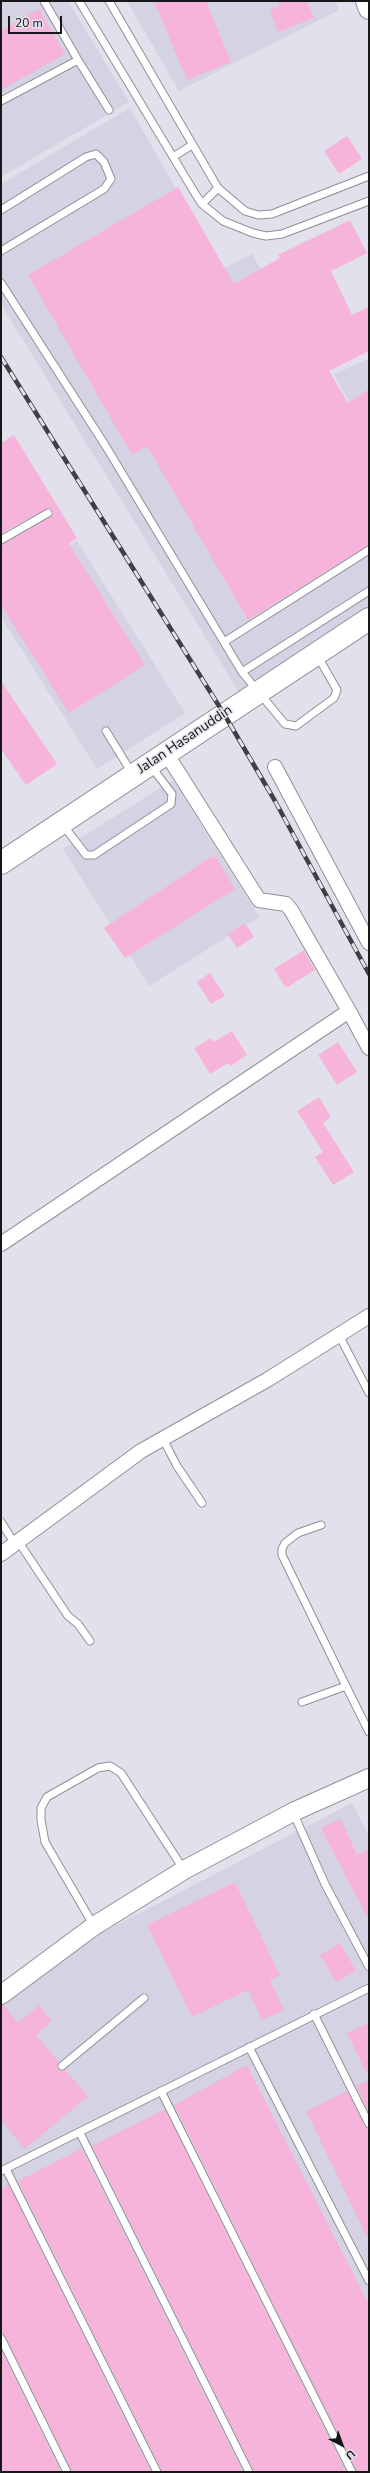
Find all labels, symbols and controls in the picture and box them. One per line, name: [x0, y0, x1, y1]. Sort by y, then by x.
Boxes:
scale bar: [10, 8, 64, 34]
text: 20 m: [15, 15, 43, 31]
street label: Jalan Hasanuddin: [134, 702, 236, 778]
north arrow: [322, 2425, 362, 2465]
text: U: [342, 2446, 358, 2463]

